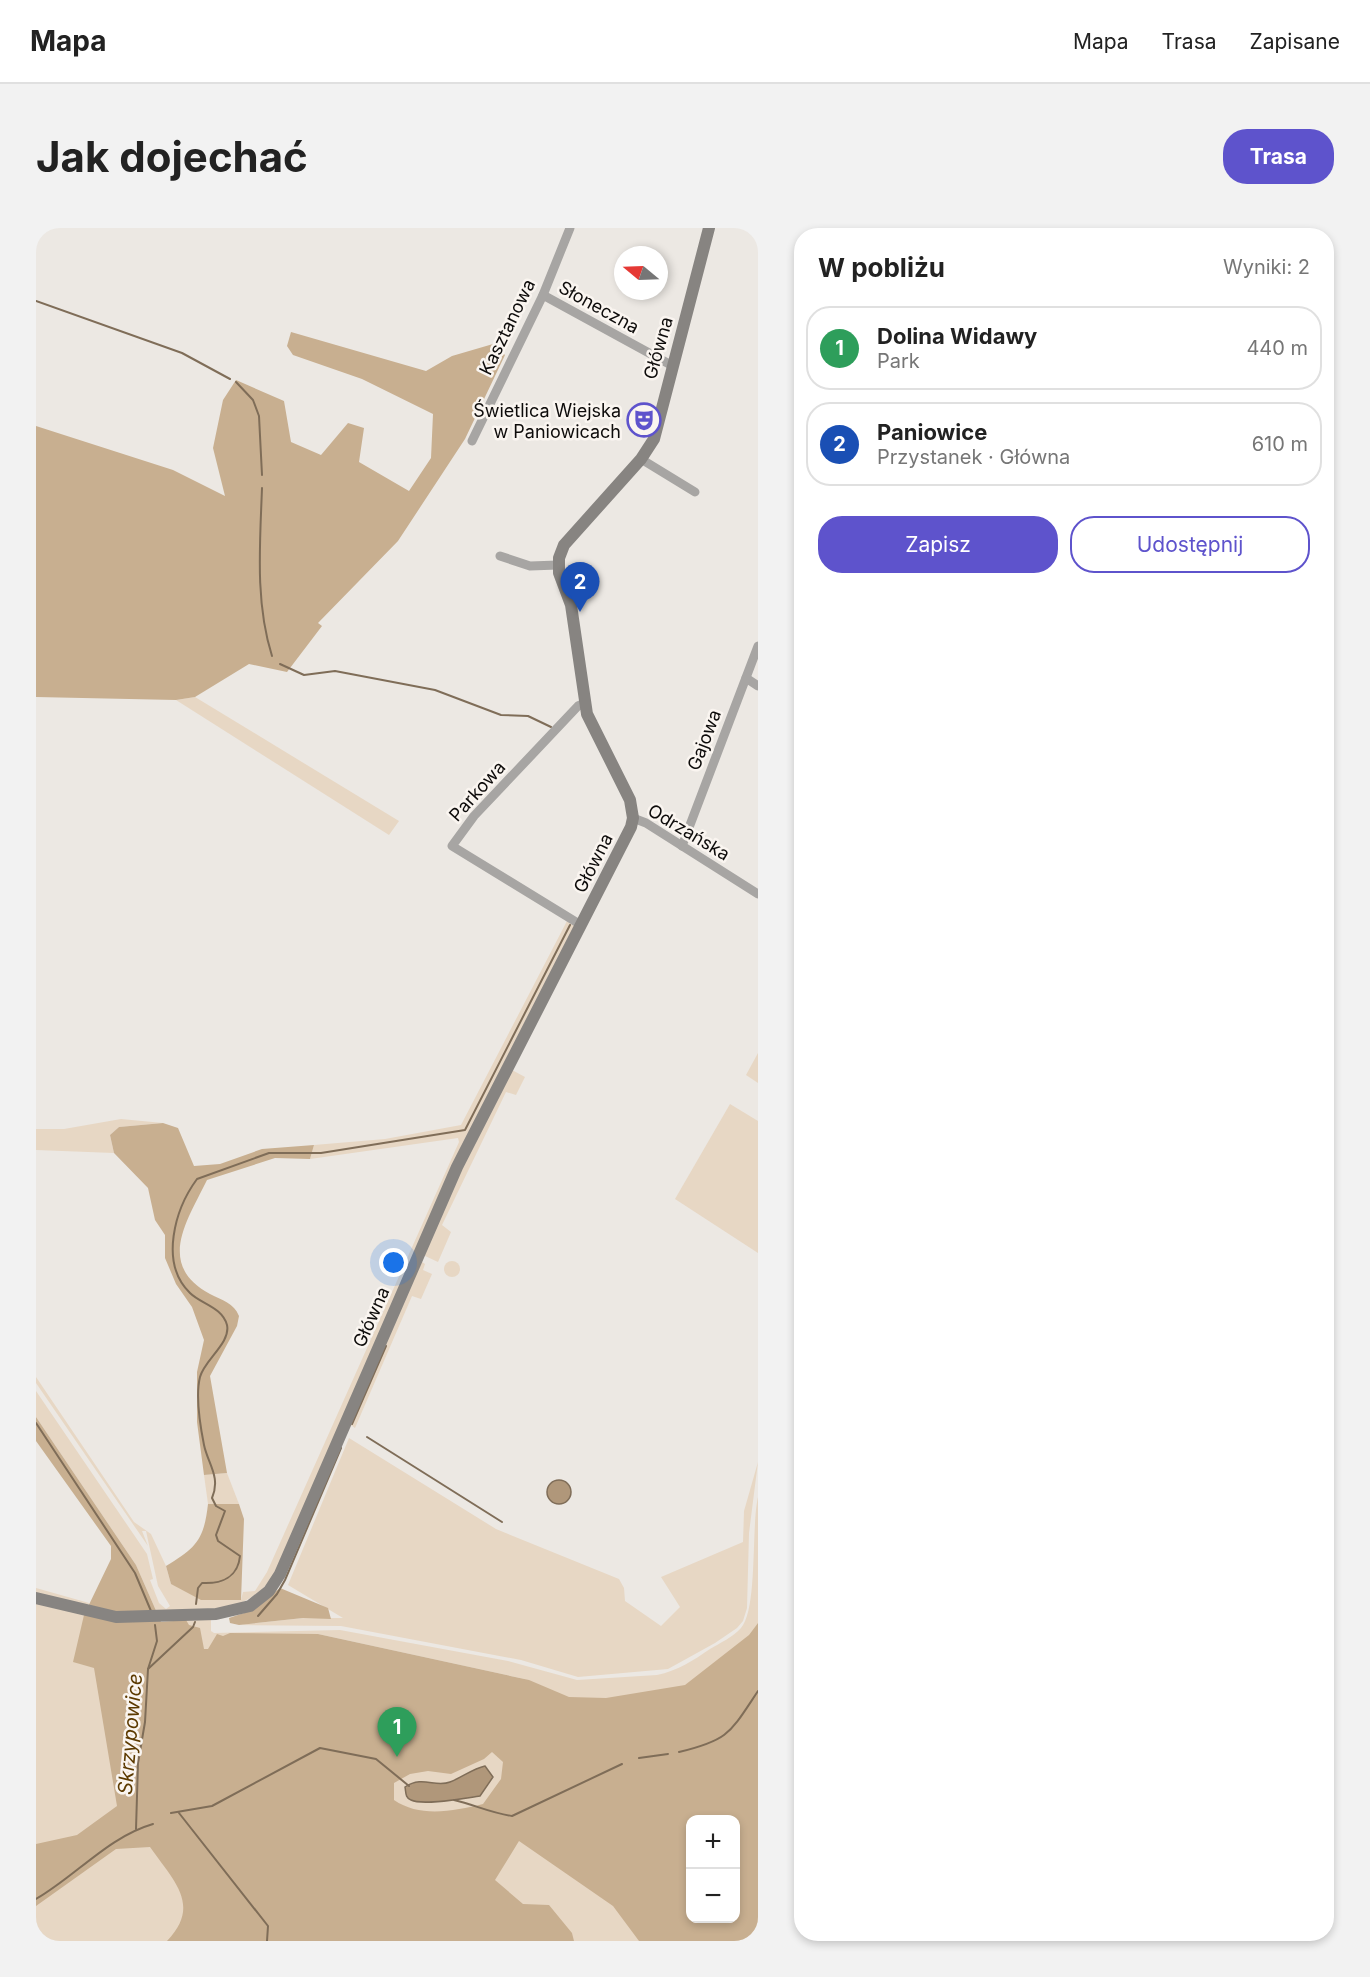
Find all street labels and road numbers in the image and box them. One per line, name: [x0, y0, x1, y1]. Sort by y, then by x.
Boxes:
street label: Kasztanowa: [475, 276, 539, 378]
street label: Słoneczna: [555, 276, 643, 338]
street label: Główna: [639, 314, 677, 382]
street label: Gajowa: [683, 707, 725, 773]
street label: Parkowa: [445, 757, 509, 825]
street label: Odrzańska: [644, 799, 734, 865]
street label: Główna: [569, 830, 617, 896]
street label: Główna: [348, 1284, 394, 1350]

